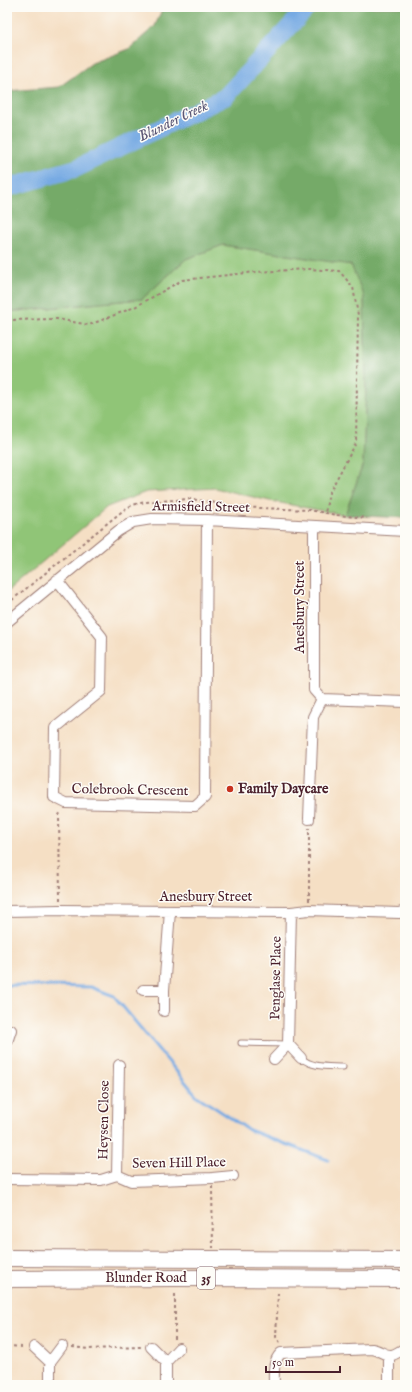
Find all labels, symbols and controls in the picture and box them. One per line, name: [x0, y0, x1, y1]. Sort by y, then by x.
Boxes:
water label: Blunder Creek: [135, 96, 211, 146]
street label: Armisfield Street: [151, 497, 250, 517]
street label: Anesbury Street: [291, 560, 309, 654]
street label: Colebrook Crescent: [71, 780, 189, 800]
place label: Family Daycare: [238, 780, 329, 798]
marker: Family Daycare: [225, 784, 235, 794]
street label: Anesbury Street: [159, 888, 253, 906]
street label: Penglase Place: [266, 935, 286, 1020]
street label: Heysen Close: [94, 1079, 114, 1160]
street label: Seven Hill Place: [132, 1153, 227, 1173]
road number: 35: [197, 1267, 215, 1289]
street label: Blunder Road: [105, 1269, 187, 1287]
scale bar: [266, 1348, 340, 1374]
text: 50 m: [272, 1355, 294, 1370]

